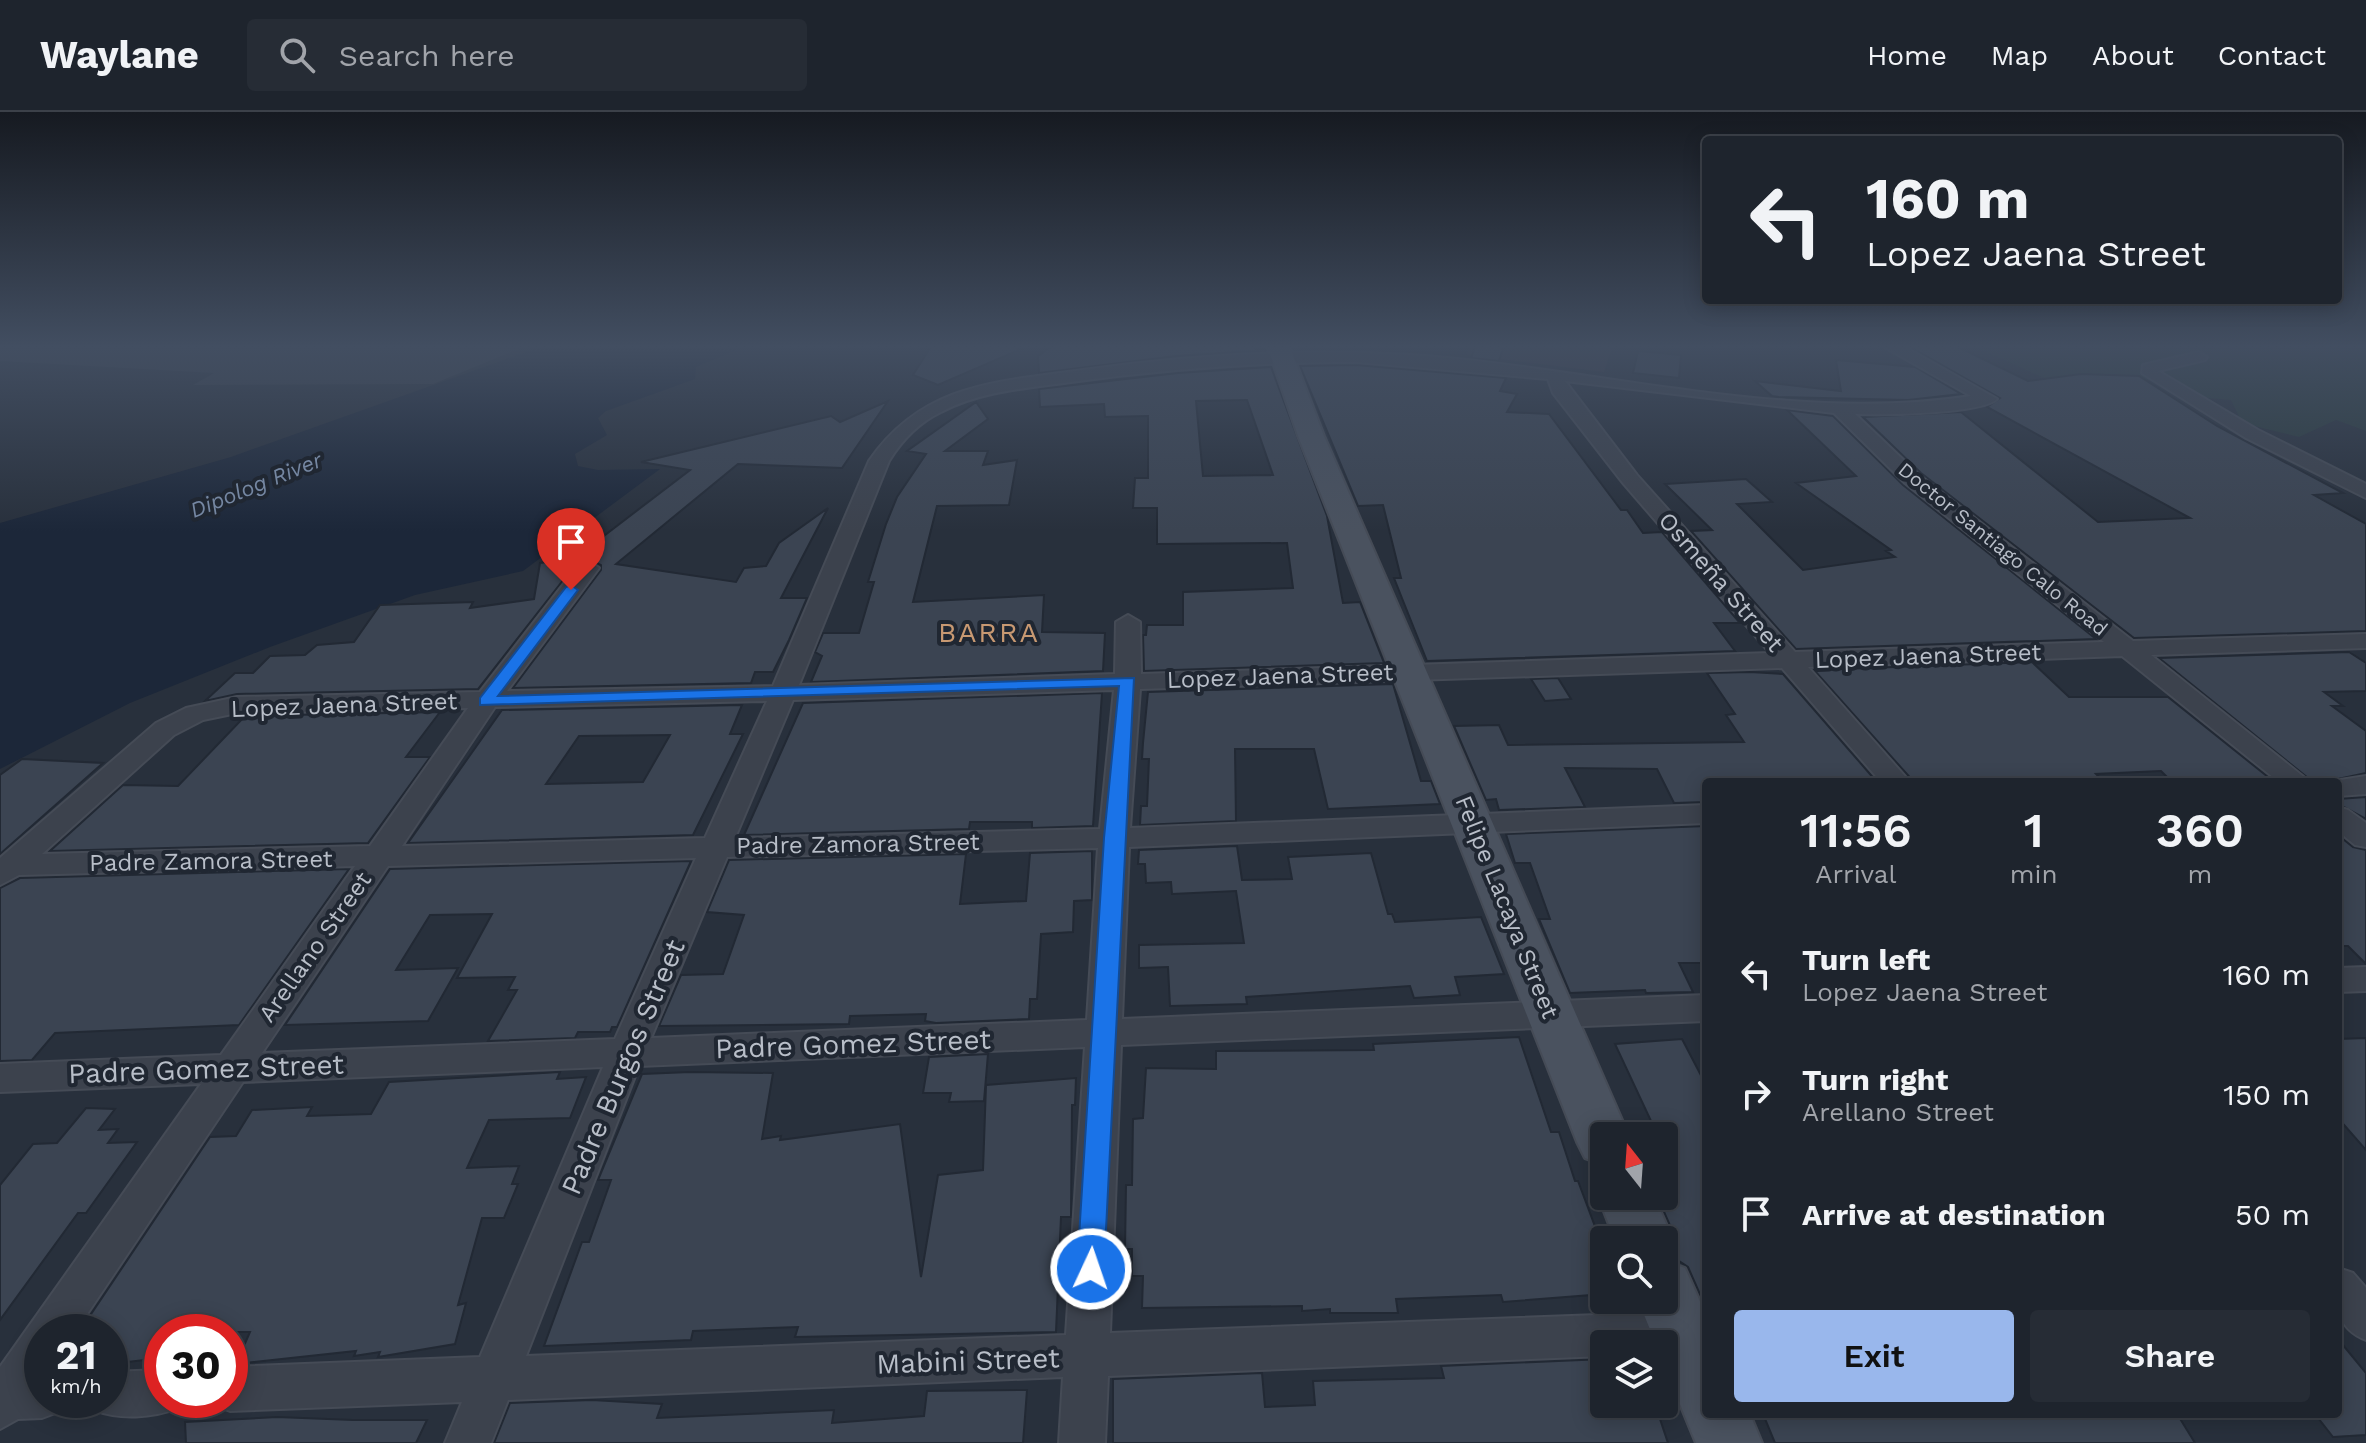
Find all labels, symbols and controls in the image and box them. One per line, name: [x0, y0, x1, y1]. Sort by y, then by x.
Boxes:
search box: [247, 19, 807, 91]
text: Waylane: [40, 33, 199, 77]
icon: search: [275, 33, 319, 77]
text: Search here: [339, 38, 515, 73]
text: Home: [1867, 39, 1947, 72]
text: Map: [1991, 39, 2048, 72]
text: About: [2092, 39, 2174, 72]
text: Contact: [2218, 39, 2326, 72]
text: 160 m: [1866, 166, 2029, 232]
icon: left: [1734, 168, 1838, 272]
text: Lopez Jaena Street: [1866, 233, 2206, 275]
water label: Dipolog River: [186, 447, 327, 523]
street label: Doctor Santiago Calo Road: [1894, 457, 2112, 641]
street label: Osmeña Street: [1653, 507, 1789, 657]
pin: [537, 508, 605, 590]
icon: arrive: [549, 520, 593, 564]
district label: BARRA: [938, 616, 1040, 649]
street label: Lopez Jaena Street: [1814, 638, 2042, 674]
street label: Lopez Jaena Street: [1166, 658, 1394, 694]
street label: Lopez Jaena Street: [230, 687, 458, 723]
street label: Felipe Lacaya Street: [1449, 792, 1565, 1022]
text: 11:56: [1800, 802, 1912, 859]
text: 1: [2024, 802, 2044, 859]
text: 360: [2156, 802, 2244, 859]
street label: Padre Zamora Street: [736, 828, 980, 860]
street label: Padre Zamora Street: [89, 845, 333, 877]
text: Arrival: [1815, 859, 1896, 889]
text: min: [2010, 859, 2058, 889]
text: m: [2187, 859, 2212, 889]
street label: Arellano Street: [253, 866, 377, 1028]
street label: Padre Burgos Street: [554, 934, 692, 1199]
text: Turn left: [1802, 942, 1930, 977]
icon: left: [1734, 952, 1778, 996]
text: 160 m: [2223, 957, 2310, 992]
text: Lopez Jaena Street: [1802, 977, 2048, 1007]
street label: Padre Gomez Street: [715, 1023, 992, 1065]
street label: Padre Gomez Street: [68, 1048, 345, 1090]
text: Turn right: [1802, 1062, 1948, 1097]
icon: right: [1734, 1072, 1778, 1116]
text: 150 m: [2223, 1077, 2310, 1112]
text: Arellano Street: [1802, 1097, 1994, 1127]
north arrow: [1590, 1122, 1678, 1210]
map controls: [1590, 1122, 1678, 1418]
icon: arrive: [1734, 1192, 1778, 1236]
text: Arrive at destination: [1802, 1197, 2106, 1232]
text: 50 m: [2235, 1197, 2310, 1232]
button: search: [1590, 1226, 1678, 1314]
position arrow: [1049, 1227, 1133, 1311]
button: Exit: [1734, 1310, 2014, 1402]
button: Share: [2030, 1310, 2310, 1402]
speed limit sign: 30: [144, 1314, 248, 1418]
button: layers: [1590, 1330, 1678, 1418]
text: 21: [55, 1332, 97, 1379]
street label: Mabini Street: [876, 1341, 1060, 1381]
text: km/h: [50, 1374, 102, 1398]

